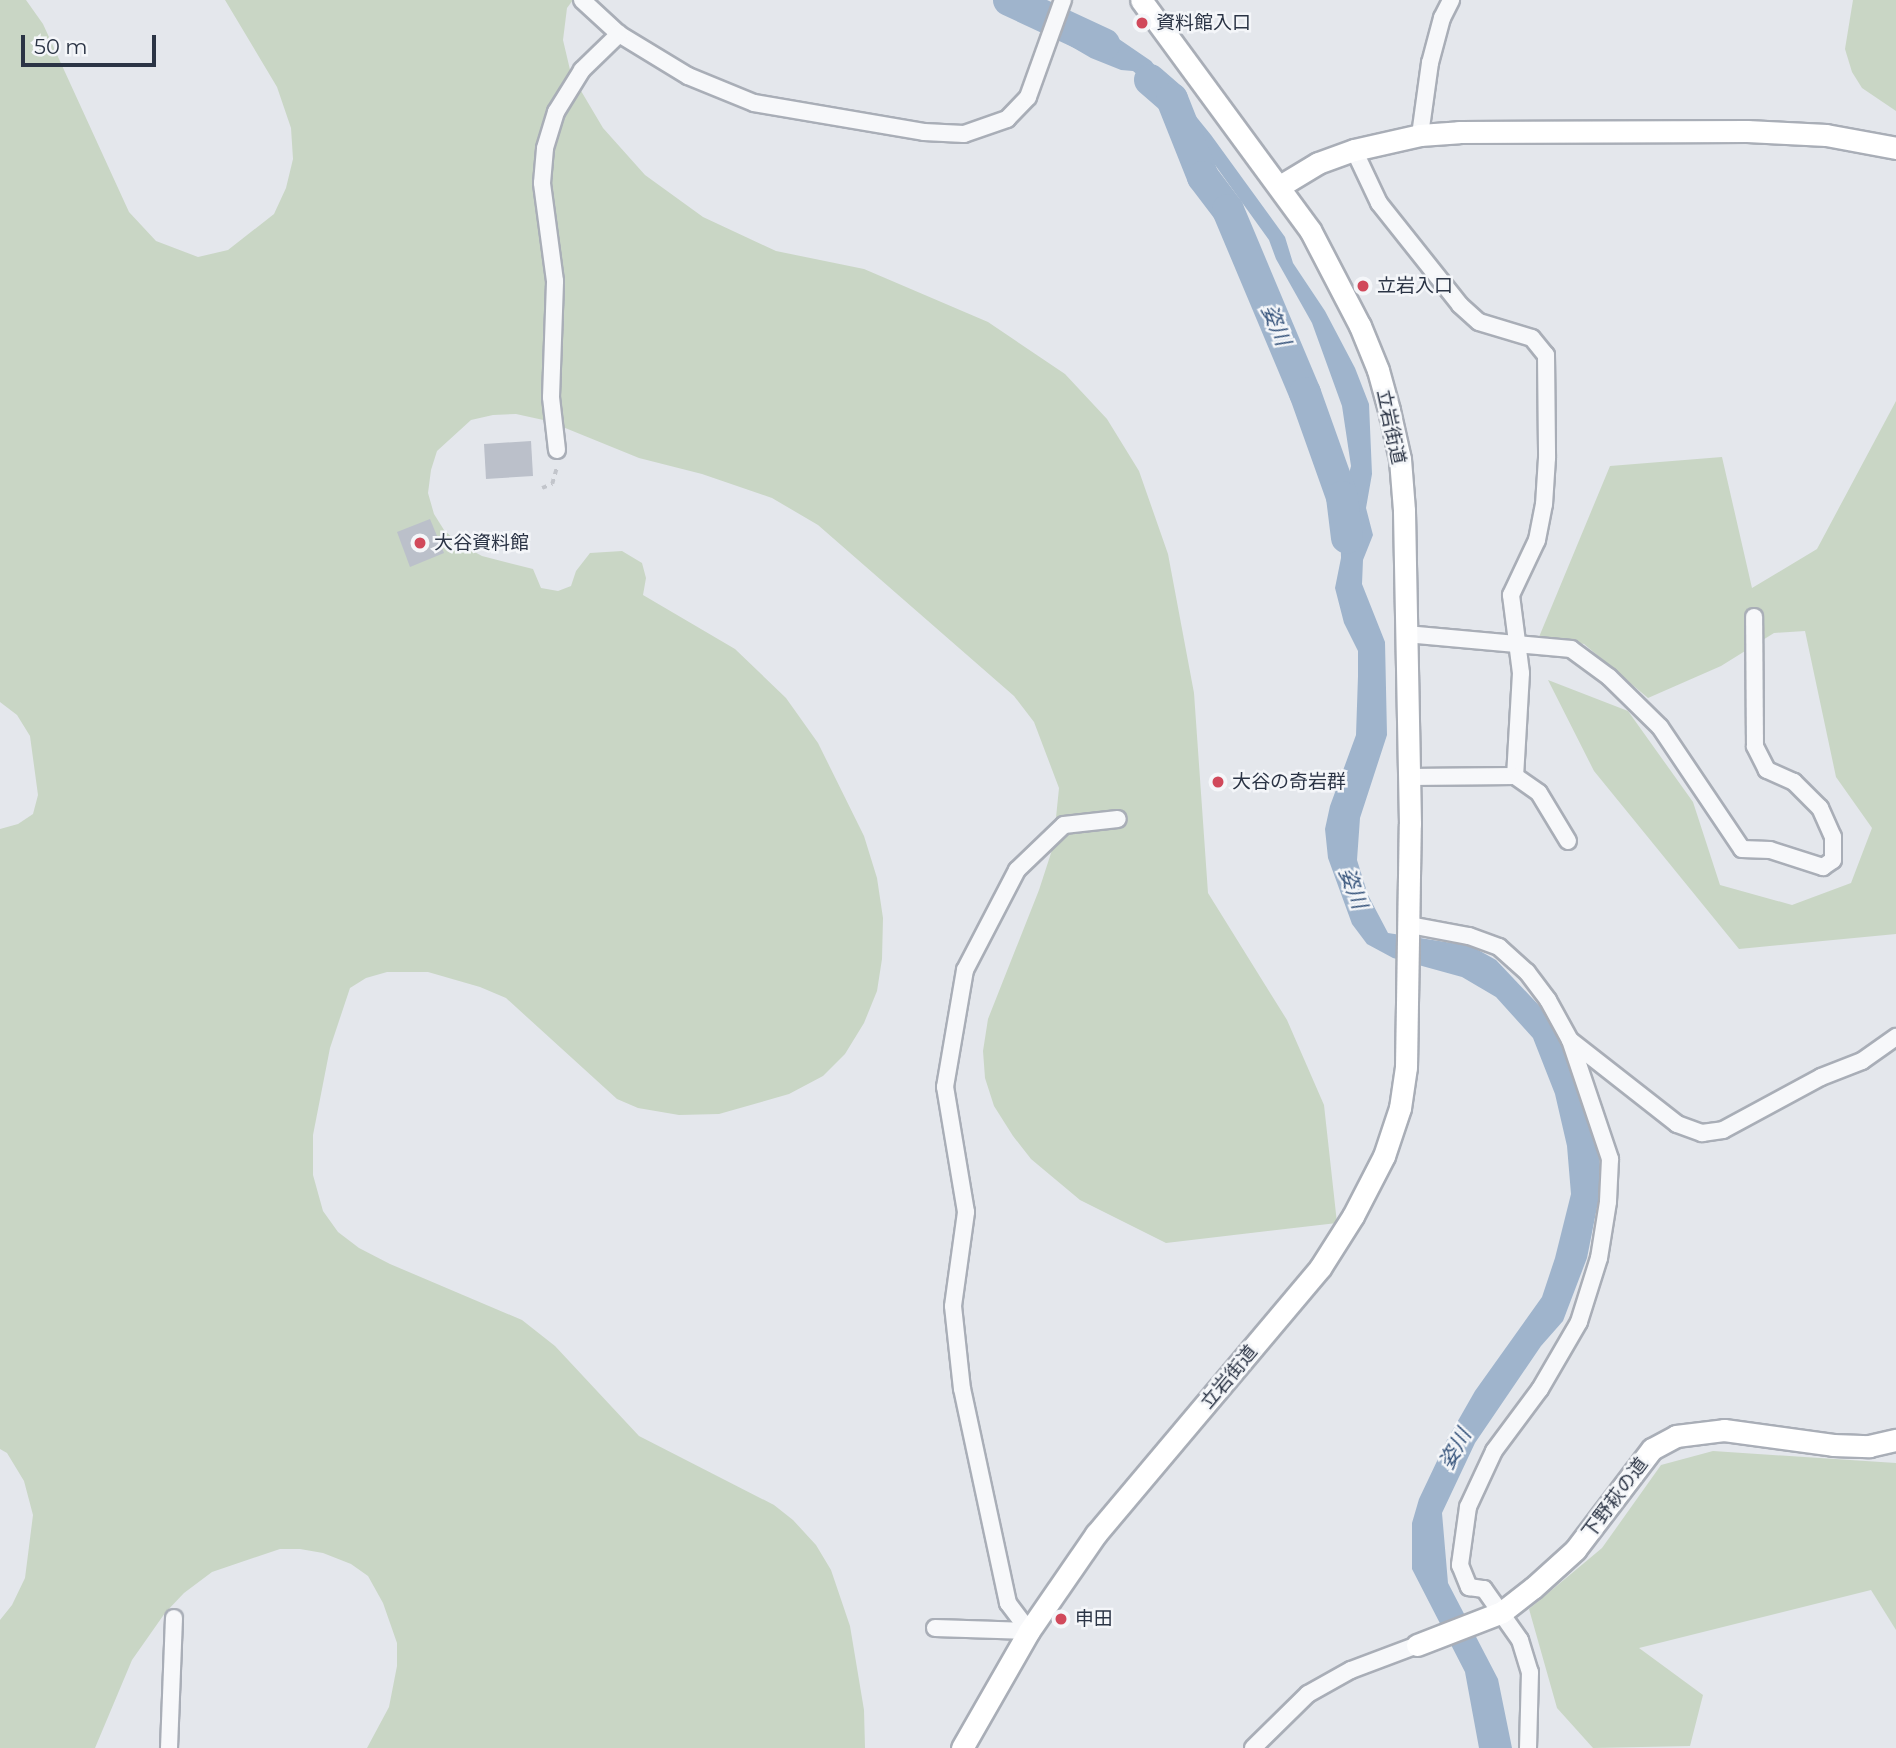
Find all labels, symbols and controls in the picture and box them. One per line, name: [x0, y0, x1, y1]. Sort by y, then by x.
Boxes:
place label: 資料館入口: [1156, 12, 1251, 34]
marker: 資料館入口: [1134, 15, 1150, 31]
scale bar: [24, 21, 159, 65]
text: 50 m: [34, 34, 88, 59]
place label: 立岩入口: [1377, 275, 1453, 297]
marker: 立岩入口: [1355, 278, 1371, 294]
water label: 姿川: [1256, 301, 1296, 349]
street label: 立岩街道: [1372, 387, 1410, 467]
place label: 大谷資料館: [434, 532, 529, 554]
marker: 大谷資料館: [412, 535, 428, 551]
place label: 大谷の奇岩群: [1232, 771, 1346, 793]
marker: 大谷の奇岩群: [1210, 774, 1226, 790]
water label: 姿川: [1334, 864, 1372, 912]
street label: 立岩街道: [1196, 1341, 1262, 1413]
water label: 姿川: [1434, 1425, 1476, 1473]
street label: 下野萩の道: [1577, 1453, 1653, 1543]
place label: 申田: [1075, 1608, 1113, 1630]
marker: 申田: [1053, 1611, 1069, 1627]

